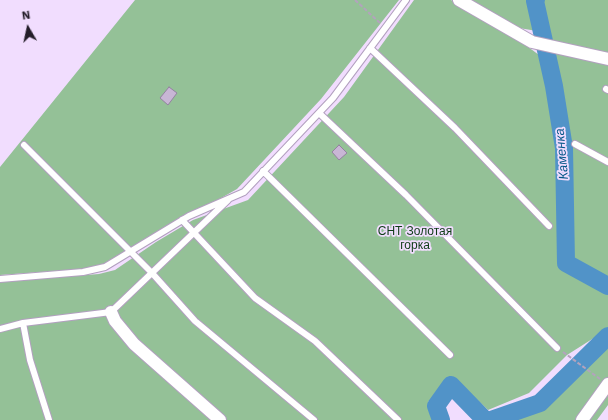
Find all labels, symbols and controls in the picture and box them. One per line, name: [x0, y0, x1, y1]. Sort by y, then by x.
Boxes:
north arrow: [8, 8, 48, 48]
text: N: [21, 9, 31, 23]
water label: Каменка: [552, 128, 572, 180]
park label: СНТ Золотая горка: [378, 224, 452, 252]

